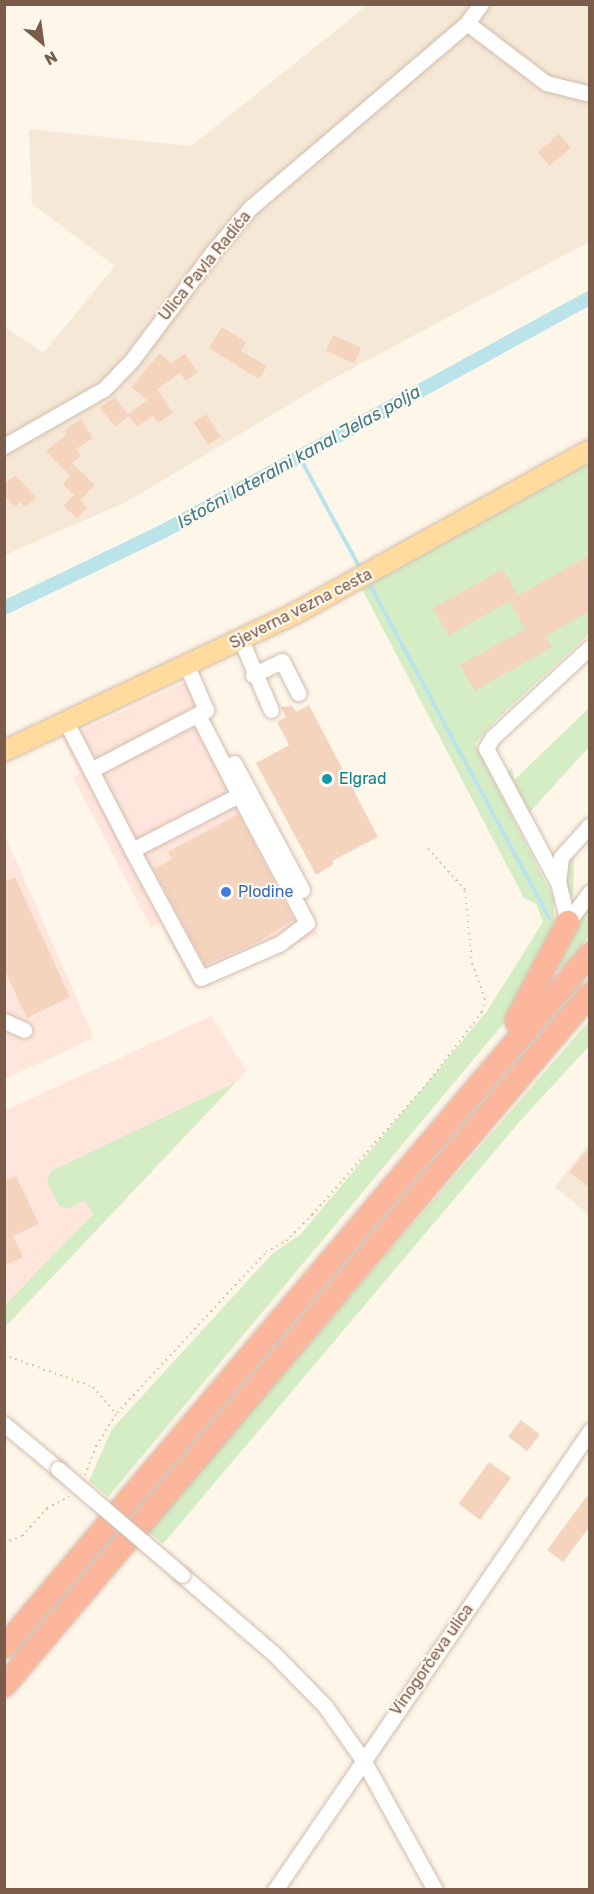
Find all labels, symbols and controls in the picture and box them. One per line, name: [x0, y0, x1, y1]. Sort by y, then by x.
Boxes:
north arrow: [12, 12, 72, 72]
text: N: [41, 47, 61, 69]
street label: Ulica Pavla Radića: [155, 207, 255, 325]
water label: Istočni lateralni kanal Jelas polja: [173, 381, 425, 533]
street label: Sjeverna vezna cesta: [226, 565, 376, 653]
place label: Elgrad: [339, 769, 386, 789]
marker: Elgrad: [320, 772, 334, 786]
place label: Plodine: [238, 882, 293, 902]
marker: Plodine: [219, 885, 233, 899]
street label: Vinogorčeva ulica: [386, 1601, 478, 1719]

